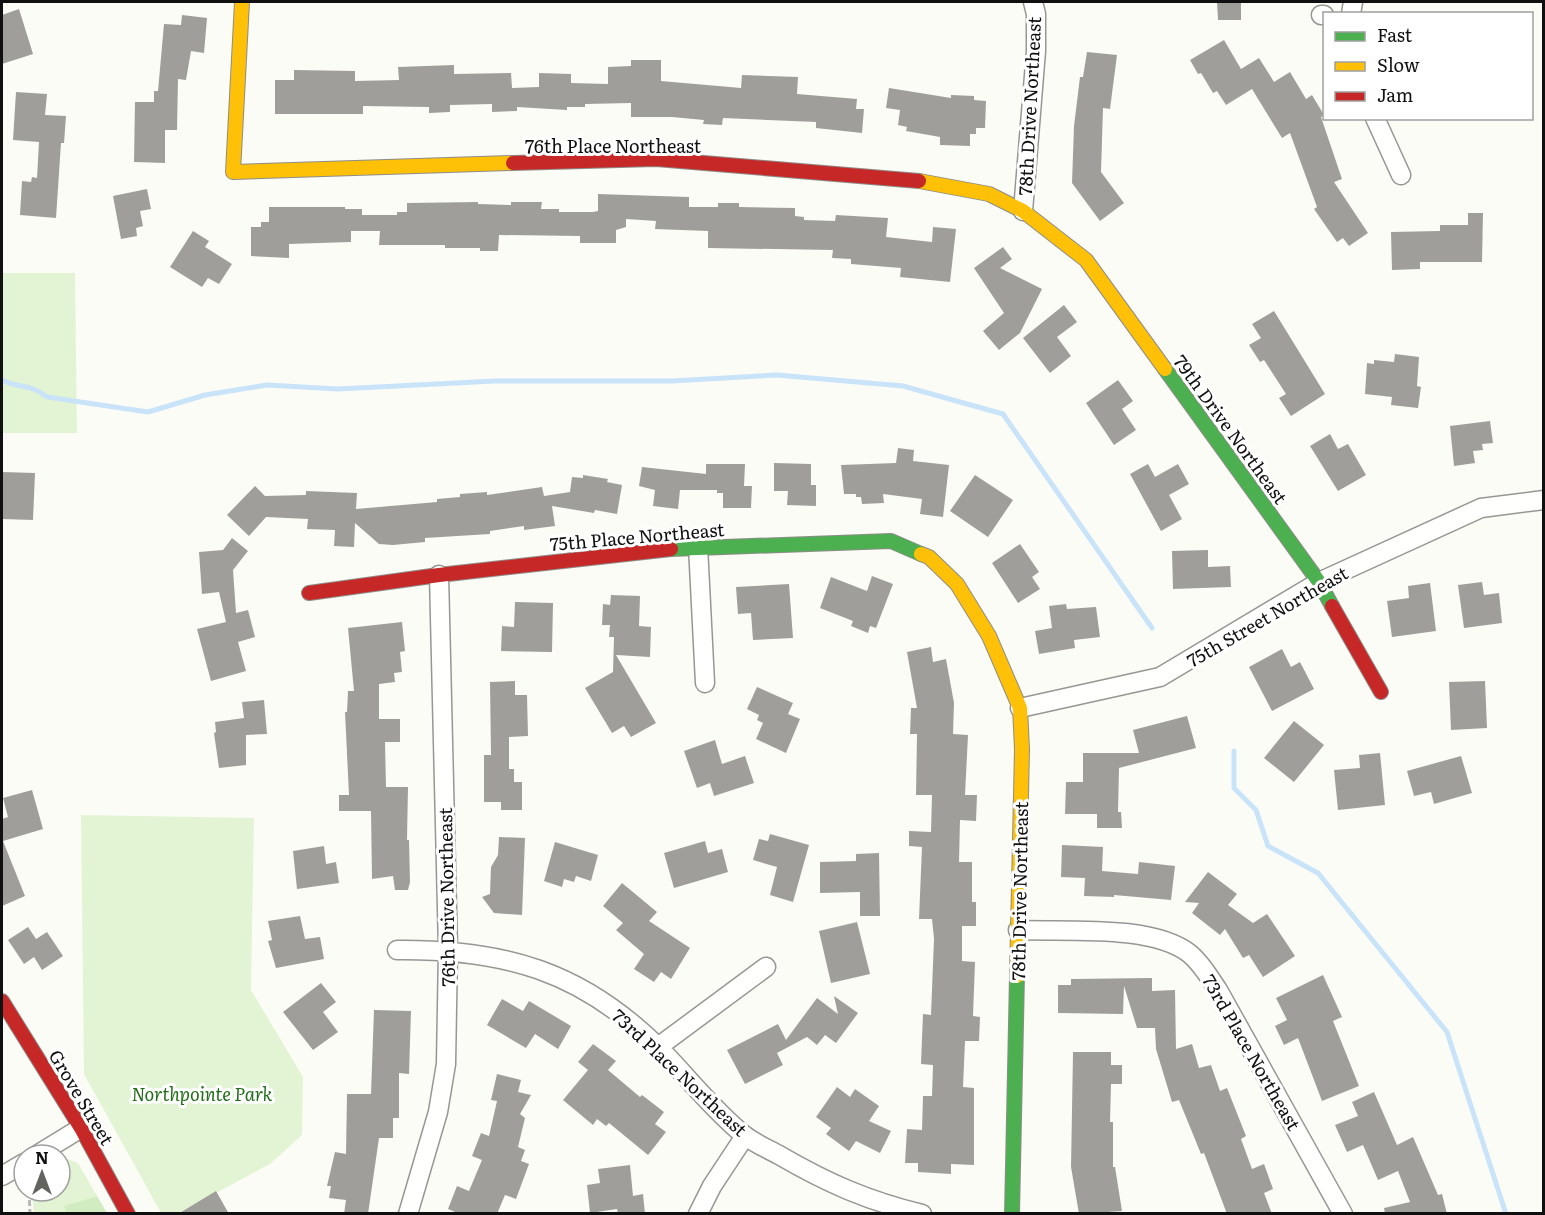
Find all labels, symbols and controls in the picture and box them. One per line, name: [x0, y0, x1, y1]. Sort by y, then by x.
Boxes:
legend: [1323, 12, 1533, 120]
street label: 78th Drive Northeast: [1011, 15, 1047, 196]
text: Fast: [1377, 21, 1413, 48]
text: Slow: [1377, 51, 1420, 78]
text: Jam: [1377, 81, 1413, 108]
street label: 76th Place Northeast: [525, 132, 702, 159]
street label: 79th Drive Northeast: [1168, 349, 1295, 510]
street label: 75th Place Northeast: [549, 515, 726, 557]
street label: 75th Street Northeast: [1181, 558, 1353, 673]
street label: 78th Drive Northeast: [1004, 801, 1034, 981]
street label: 76th Drive Northeast: [431, 807, 461, 987]
street label: 73rd Place Northeast: [1196, 969, 1308, 1136]
street label: 73rd Place Northeast: [606, 1002, 754, 1142]
street label: Grove Street: [43, 1044, 121, 1150]
park label: Northpointe Park: [132, 1080, 273, 1107]
north arrow: [12, 1143, 72, 1203]
text: N: [35, 1145, 49, 1169]

